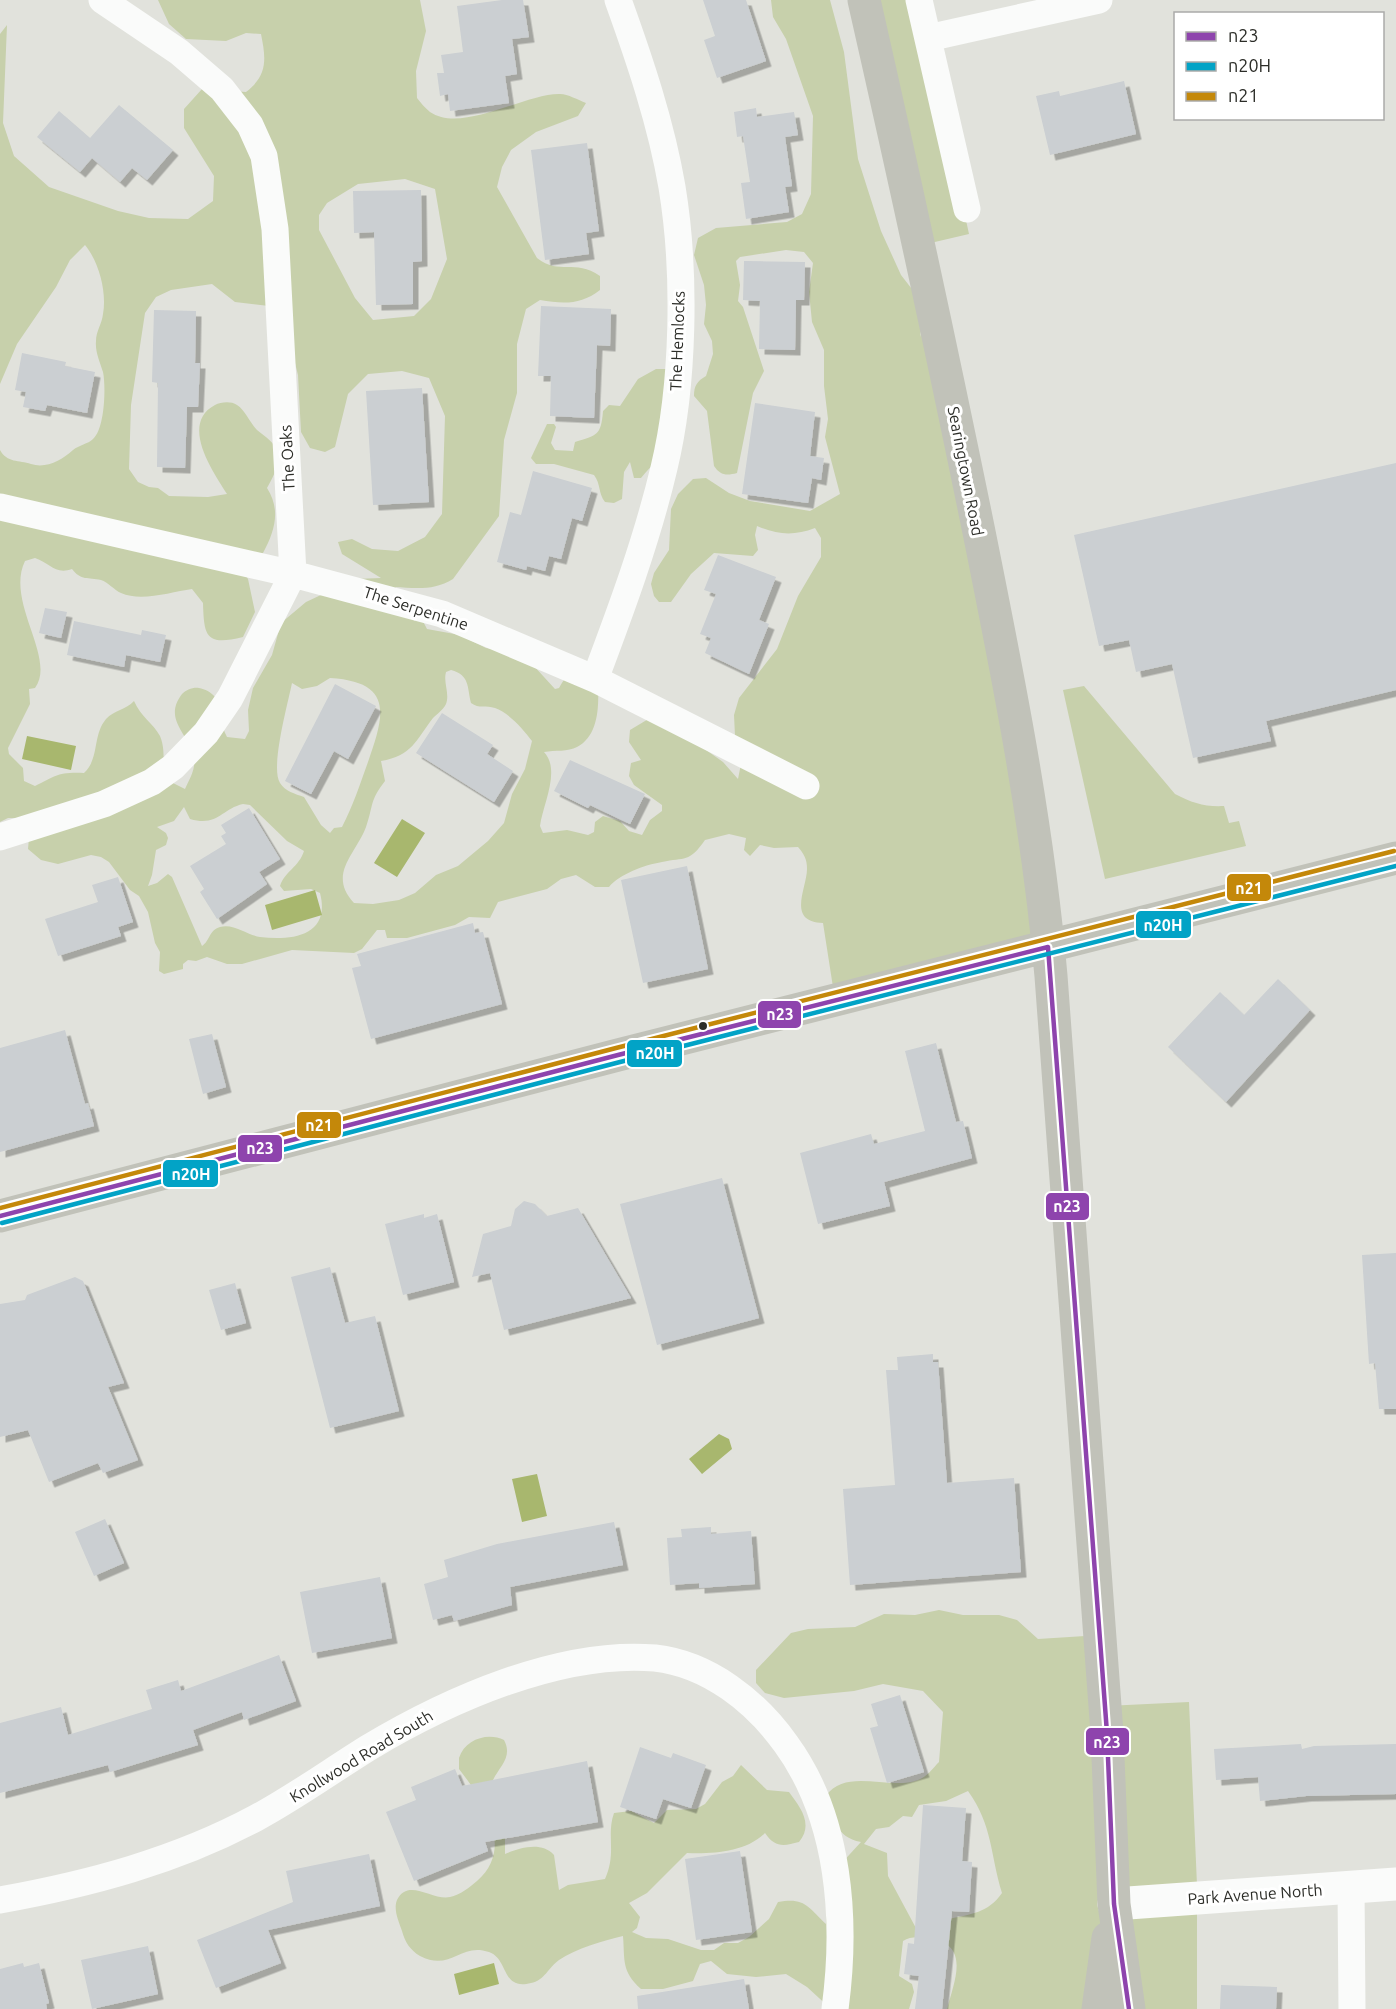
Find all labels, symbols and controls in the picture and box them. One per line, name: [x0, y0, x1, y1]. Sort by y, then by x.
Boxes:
legend: [1174, 12, 1384, 120]
text: n23: [1228, 25, 1259, 45]
text: n20H: [1228, 55, 1271, 75]
text: n21: [1228, 85, 1259, 105]
street label: The Hemlocks: [666, 290, 688, 391]
street label: Searingtown Road: [945, 405, 987, 537]
street label: The Oaks: [276, 424, 298, 492]
street label: The Serpentine: [361, 583, 471, 633]
line badge: n21: [1226, 873, 1272, 902]
text: n21: [1235, 879, 1263, 897]
line badge: n20H: [1135, 910, 1192, 939]
text: n20H: [1143, 916, 1183, 934]
line badge: n23: [757, 1000, 802, 1029]
text: n23: [766, 1005, 794, 1023]
unlabelled marker: [697, 1020, 709, 1032]
line badge: n20H: [626, 1039, 683, 1068]
text: n20H: [635, 1044, 675, 1062]
line badge: n21: [296, 1111, 342, 1139]
text: n21: [305, 1116, 333, 1134]
line badge: n23: [237, 1134, 283, 1163]
text: n23: [246, 1139, 274, 1157]
line badge: n20H: [162, 1159, 219, 1188]
text: n20H: [171, 1165, 211, 1183]
line badge: n23: [1045, 1192, 1090, 1221]
text: n23: [1053, 1197, 1081, 1215]
street label: Knollwood Road South: [286, 1706, 436, 1806]
line badge: n23: [1085, 1727, 1130, 1756]
text: n23: [1093, 1733, 1121, 1751]
street label: Park Avenue North: [1187, 1880, 1323, 1908]

